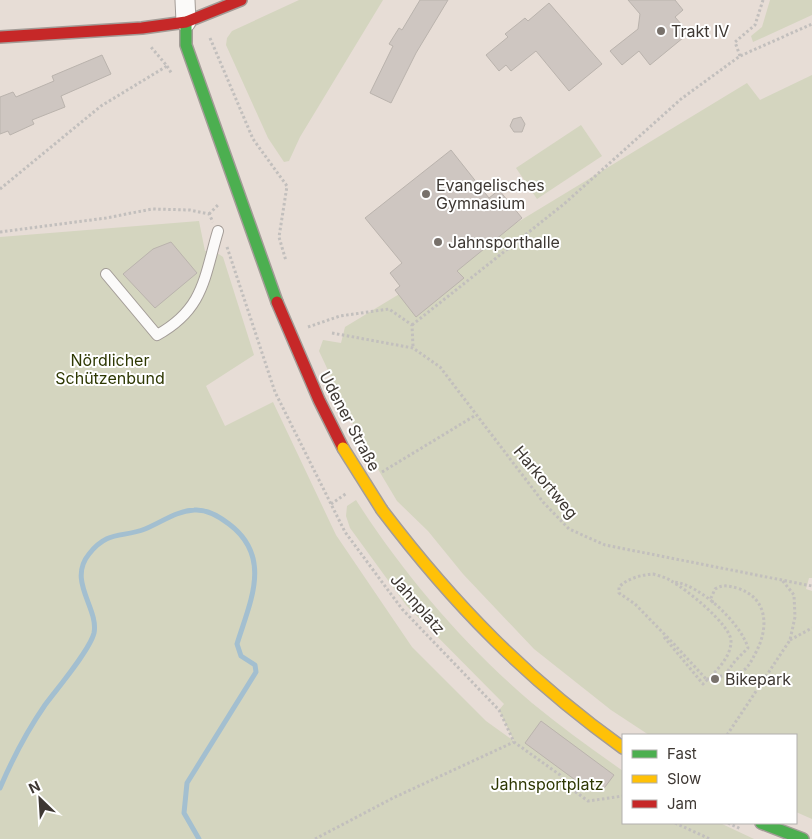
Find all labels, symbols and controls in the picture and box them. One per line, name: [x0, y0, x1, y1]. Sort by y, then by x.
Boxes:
place label: Trakt IV: [671, 21, 729, 41]
marker: Trakt IV: [655, 25, 667, 37]
place label: Evangelisches Gymnasium: [436, 175, 545, 213]
marker: Evangelisches Gymnasium: [420, 188, 432, 200]
place label: Jahnsporthalle: [448, 232, 560, 252]
marker: Jahnsporthalle: [432, 236, 444, 248]
park label: Nördlicher Schützenbund: [55, 350, 165, 388]
street label: Udener Straße: [315, 368, 385, 474]
street label: Harkortweg: [510, 442, 582, 522]
street label: Jahnplatz: [386, 570, 450, 638]
place label: Bikepark: [725, 669, 791, 689]
marker: Bikepark: [709, 673, 721, 685]
legend: [622, 734, 797, 824]
text: Fast: [667, 744, 697, 763]
text: Slow: [667, 769, 701, 788]
north arrow: [15, 774, 65, 824]
park label: Jahnsportplatz: [490, 774, 604, 794]
text: N: [26, 777, 43, 797]
text: Jam: [667, 794, 697, 813]

